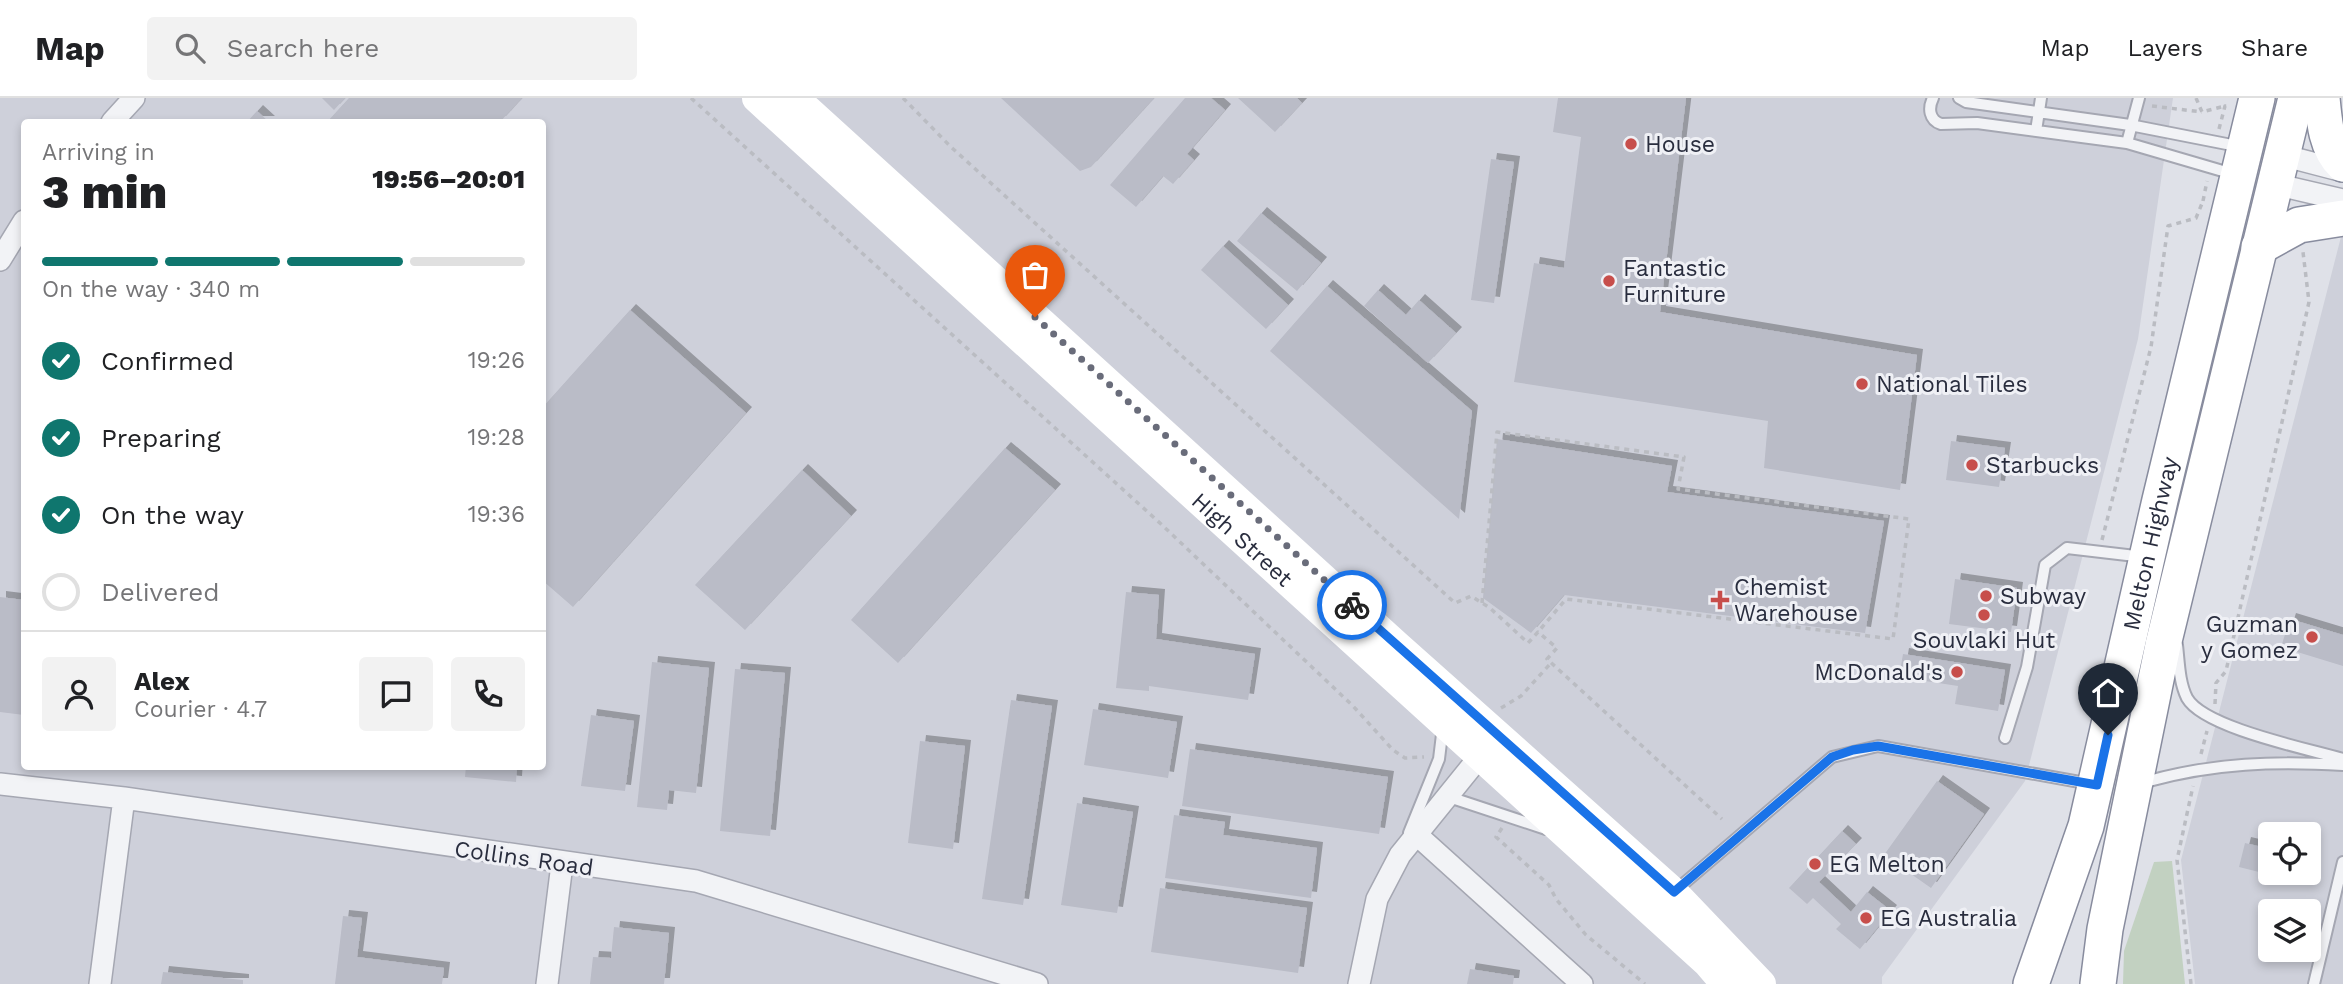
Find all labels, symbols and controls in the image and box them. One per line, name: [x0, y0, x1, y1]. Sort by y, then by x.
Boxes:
search box: [147, 17, 637, 80]
text: Map: [35, 29, 105, 68]
icon: search: [171, 29, 209, 67]
text: Search here: [227, 33, 379, 63]
text: Map: [2041, 34, 2089, 62]
text: Layers: [2127, 34, 2203, 62]
text: Share: [2241, 34, 2308, 62]
place label: House: [1645, 131, 1715, 158]
marker: House: [1623, 136, 1639, 152]
text: Arriving in: [42, 139, 155, 166]
text: 19:56–20:01: [372, 164, 525, 194]
text: 3 min: [42, 165, 167, 219]
pin: [1005, 245, 1065, 317]
place label: Fantastic Furniture: [1623, 255, 1726, 308]
icon: bag: [1016, 256, 1054, 294]
marker: Fantastic Furniture: [1601, 273, 1617, 289]
text: On the way · 340 m: [42, 276, 260, 303]
icon: check: [42, 342, 80, 380]
text: Confirmed: [101, 346, 234, 376]
text: 19:26: [468, 347, 525, 374]
place label: National Tiles: [1876, 371, 2028, 398]
marker: National Tiles: [1854, 376, 1870, 392]
icon: check: [42, 419, 80, 457]
text: Preparing: [101, 423, 221, 453]
text: 19:28: [467, 424, 525, 451]
place label: Starbucks: [1986, 452, 2099, 479]
street label: Melton Highway: [2118, 454, 2184, 633]
marker: Starbucks: [1964, 457, 1980, 473]
street label: High Street: [1186, 487, 1298, 593]
icon: check: [42, 496, 80, 534]
text: On the way: [101, 500, 244, 530]
text: 19:36: [468, 501, 525, 528]
courier: [1317, 570, 1387, 640]
place label: Chemist Warehouse: [1734, 574, 1858, 627]
text: Delivered: [101, 577, 220, 607]
place label: Subway: [2000, 583, 2086, 610]
icon: bike: [1333, 586, 1371, 624]
marker: Subway: [1978, 588, 1994, 604]
marker: Chemist Warehouse: [1712, 592, 1728, 608]
marker: Souvlaki Hut: [1976, 607, 1992, 623]
place label: Guzman y Gomez: [2201, 611, 2298, 664]
place label: Souvlaki Hut: [1913, 627, 2056, 654]
marker: Guzman y Gomez: [2304, 629, 2320, 645]
button: person: [42, 657, 116, 731]
button: chat: [359, 657, 433, 731]
button: phone: [451, 657, 525, 731]
place label: McDonald's: [1814, 659, 1943, 686]
pin: [2078, 663, 2138, 735]
marker: McDonald's: [1949, 664, 1965, 680]
text: Alex: [134, 666, 190, 696]
icon: home: [2089, 674, 2127, 712]
text: Courier · 4.7: [134, 696, 267, 723]
map controls: [2258, 822, 2321, 962]
button: locate: [2258, 822, 2321, 885]
street label: Collins Road: [453, 835, 595, 882]
place label: EG Melton: [1829, 851, 1945, 878]
marker: EG Melton: [1807, 856, 1823, 872]
button: layers: [2258, 899, 2321, 962]
place label: EG Australia: [1880, 905, 2017, 932]
marker: EG Australia: [1858, 910, 1874, 926]

